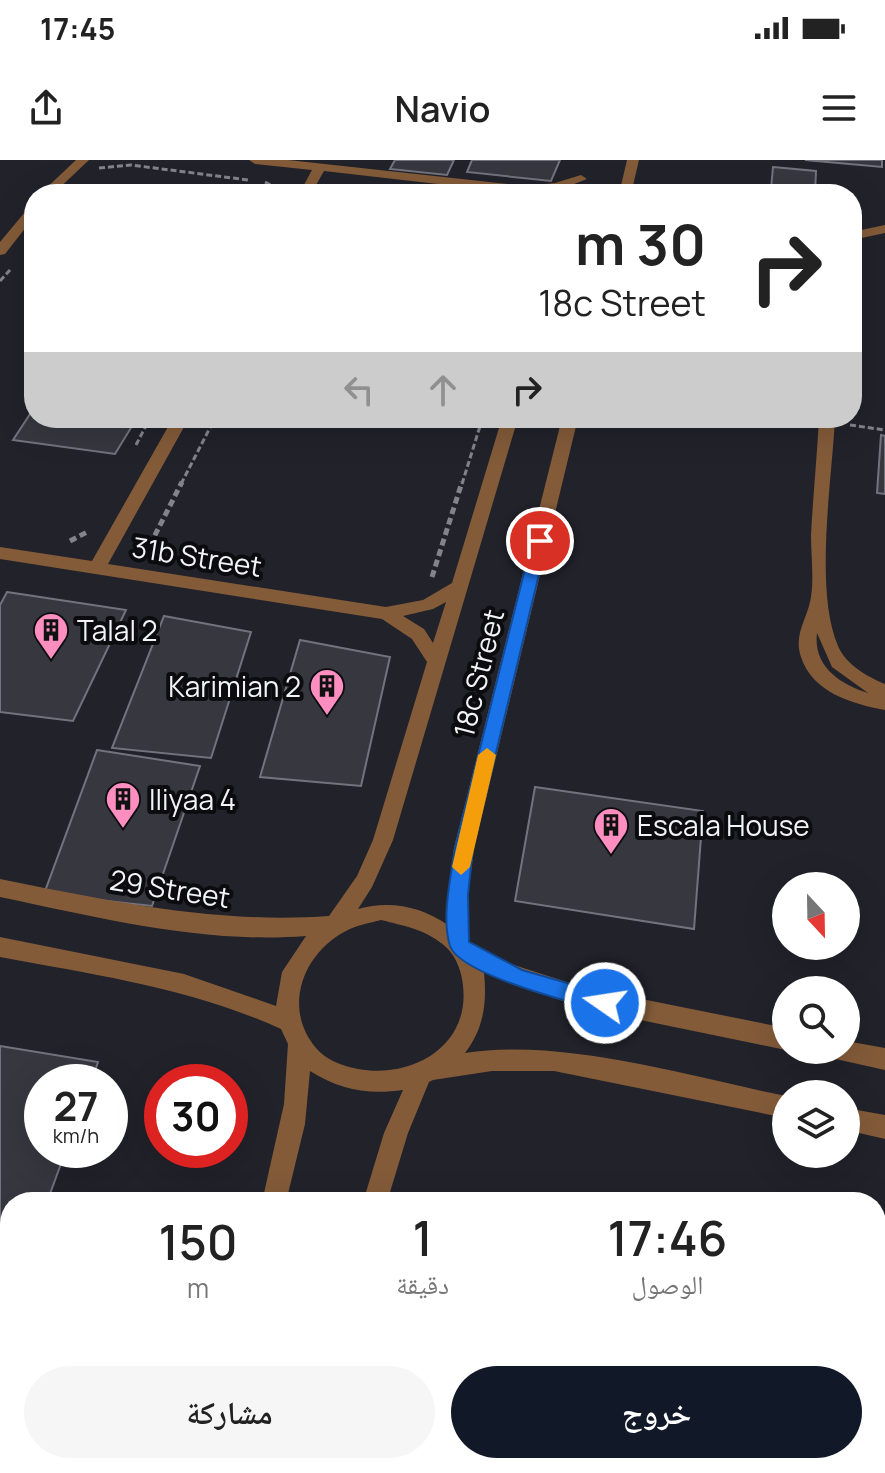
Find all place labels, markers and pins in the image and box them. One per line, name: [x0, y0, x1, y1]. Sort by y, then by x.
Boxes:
pin: [506, 507, 574, 575]
building icon: Talal 2: [32, 611, 70, 661]
place label: Talal 2: [77, 611, 158, 649]
place label: Karimian 2: [168, 667, 301, 705]
building icon: Karimian 2: [308, 667, 346, 717]
building icon: Iliyaa 4: [104, 780, 142, 830]
place label: Iliyaa 4: [149, 780, 236, 818]
building icon: Escala House: [592, 806, 630, 856]
place label: Escala House: [637, 806, 810, 844]

